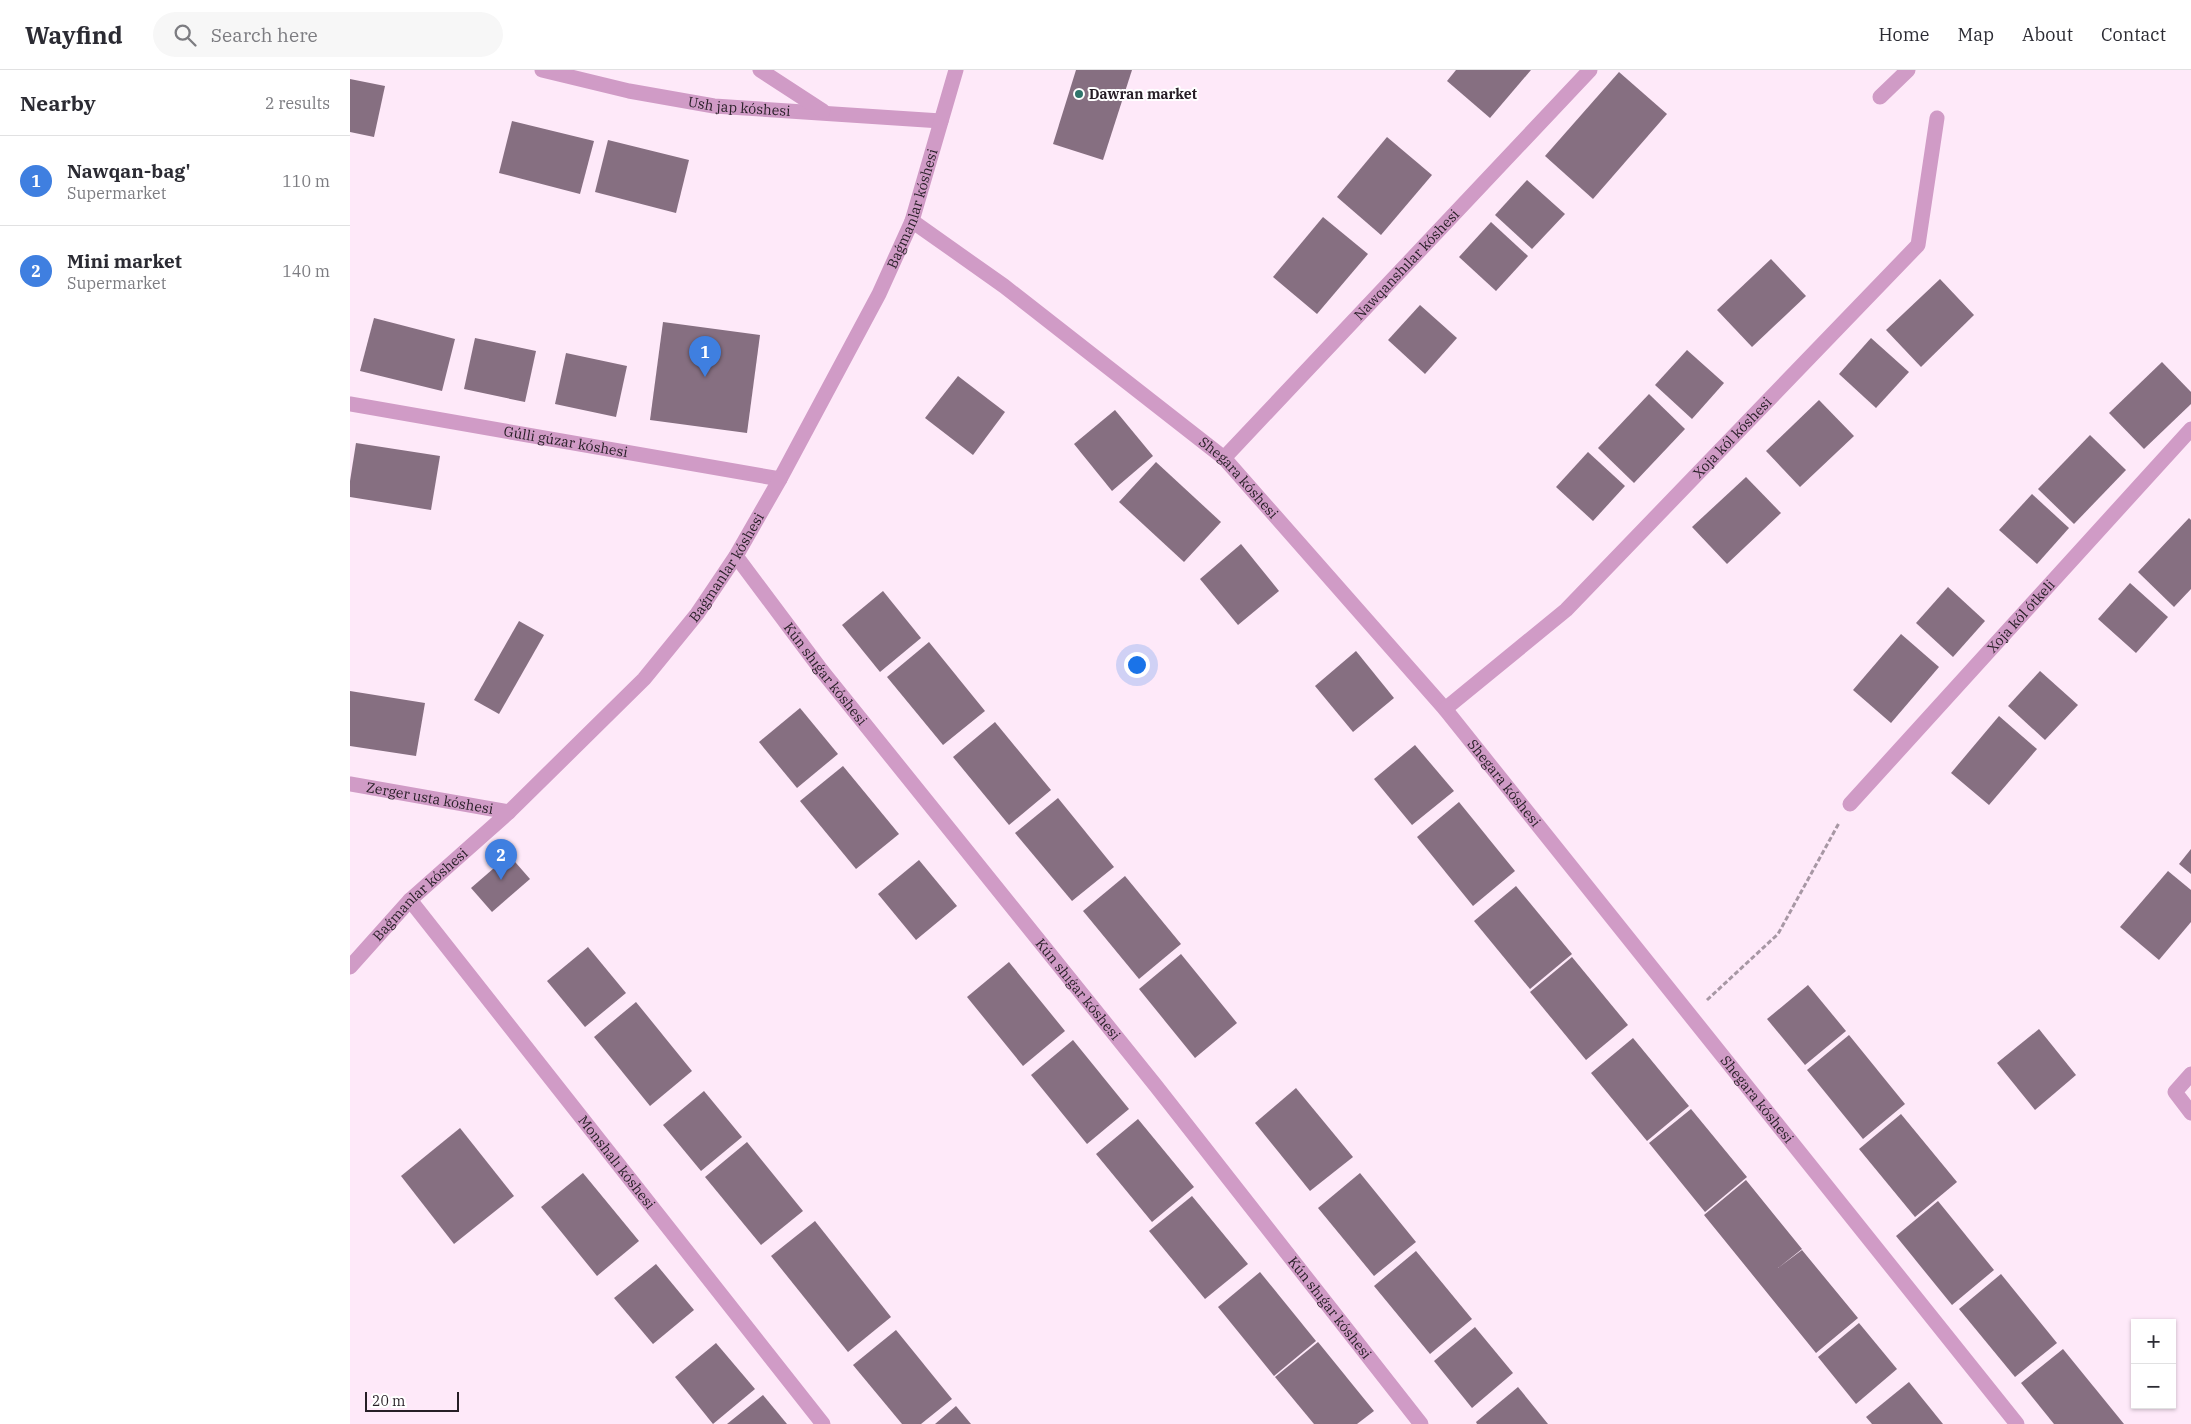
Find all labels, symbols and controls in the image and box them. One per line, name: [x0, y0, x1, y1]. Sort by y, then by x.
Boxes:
search box: [153, 12, 503, 57]
text: Wayfind: [25, 19, 123, 51]
icon: search: [171, 21, 199, 49]
text: Search here: [211, 23, 318, 47]
text: Home: [1878, 23, 1930, 46]
text: Map: [1958, 23, 1994, 46]
text: About: [2022, 23, 2073, 46]
text: Contact: [2101, 23, 2166, 46]
place label: Dawran market: [1089, 85, 1197, 103]
marker: Dawran market: [1073, 88, 1085, 100]
text: Nearby: [20, 89, 96, 117]
text: 2 results: [265, 93, 330, 113]
street label: Ush jap kóshesi: [687, 93, 791, 120]
street label: Baǵmanlar kóshesi: [883, 147, 942, 271]
text: Nawqan-bag': [67, 159, 191, 183]
text: 1: [31, 171, 41, 191]
text: 110 m: [282, 171, 330, 191]
text: Supermarket: [67, 183, 166, 203]
street label: Nawqanshılar kóshesi: [1350, 205, 1463, 324]
text: Mini market: [67, 249, 182, 273]
text: 2: [31, 261, 41, 281]
text: 140 m: [282, 261, 330, 281]
text: Supermarket: [67, 273, 166, 293]
pin: 1: [689, 336, 721, 377]
street label: Xoja kól kóshesi: [1689, 393, 1776, 482]
street label: Gúlli gúzar kóshesi: [502, 422, 629, 461]
street label: Shegara kóshesi: [1195, 433, 1282, 522]
street label: Baǵmanlar kóshesi: [685, 510, 768, 626]
street label: Xoja kól ótkeli: [1983, 576, 2059, 656]
street label: Kún shıǵar kóshesi: [780, 619, 871, 729]
your location: [1124, 652, 1150, 678]
street label: Shegara kóshesi: [1464, 735, 1545, 830]
street label: Zerger usta kóshesi: [365, 778, 495, 818]
pin: 2: [485, 839, 517, 880]
street label: Baǵmanlar kóshesi: [369, 844, 471, 945]
street label: Kún shıǵar kóshesi: [1032, 935, 1124, 1044]
street label: Shegara kóshesi: [1717, 1052, 1798, 1147]
street label: Monshalı kóshesi: [574, 1112, 659, 1213]
street label: Kún shıǵar kóshesi: [1284, 1253, 1376, 1363]
map controls: [2131, 1319, 2176, 1409]
button: +: [2131, 1319, 2176, 1364]
button: −: [2131, 1364, 2176, 1409]
scale bar: [365, 1389, 459, 1412]
text: 20 m: [372, 1392, 405, 1410]

